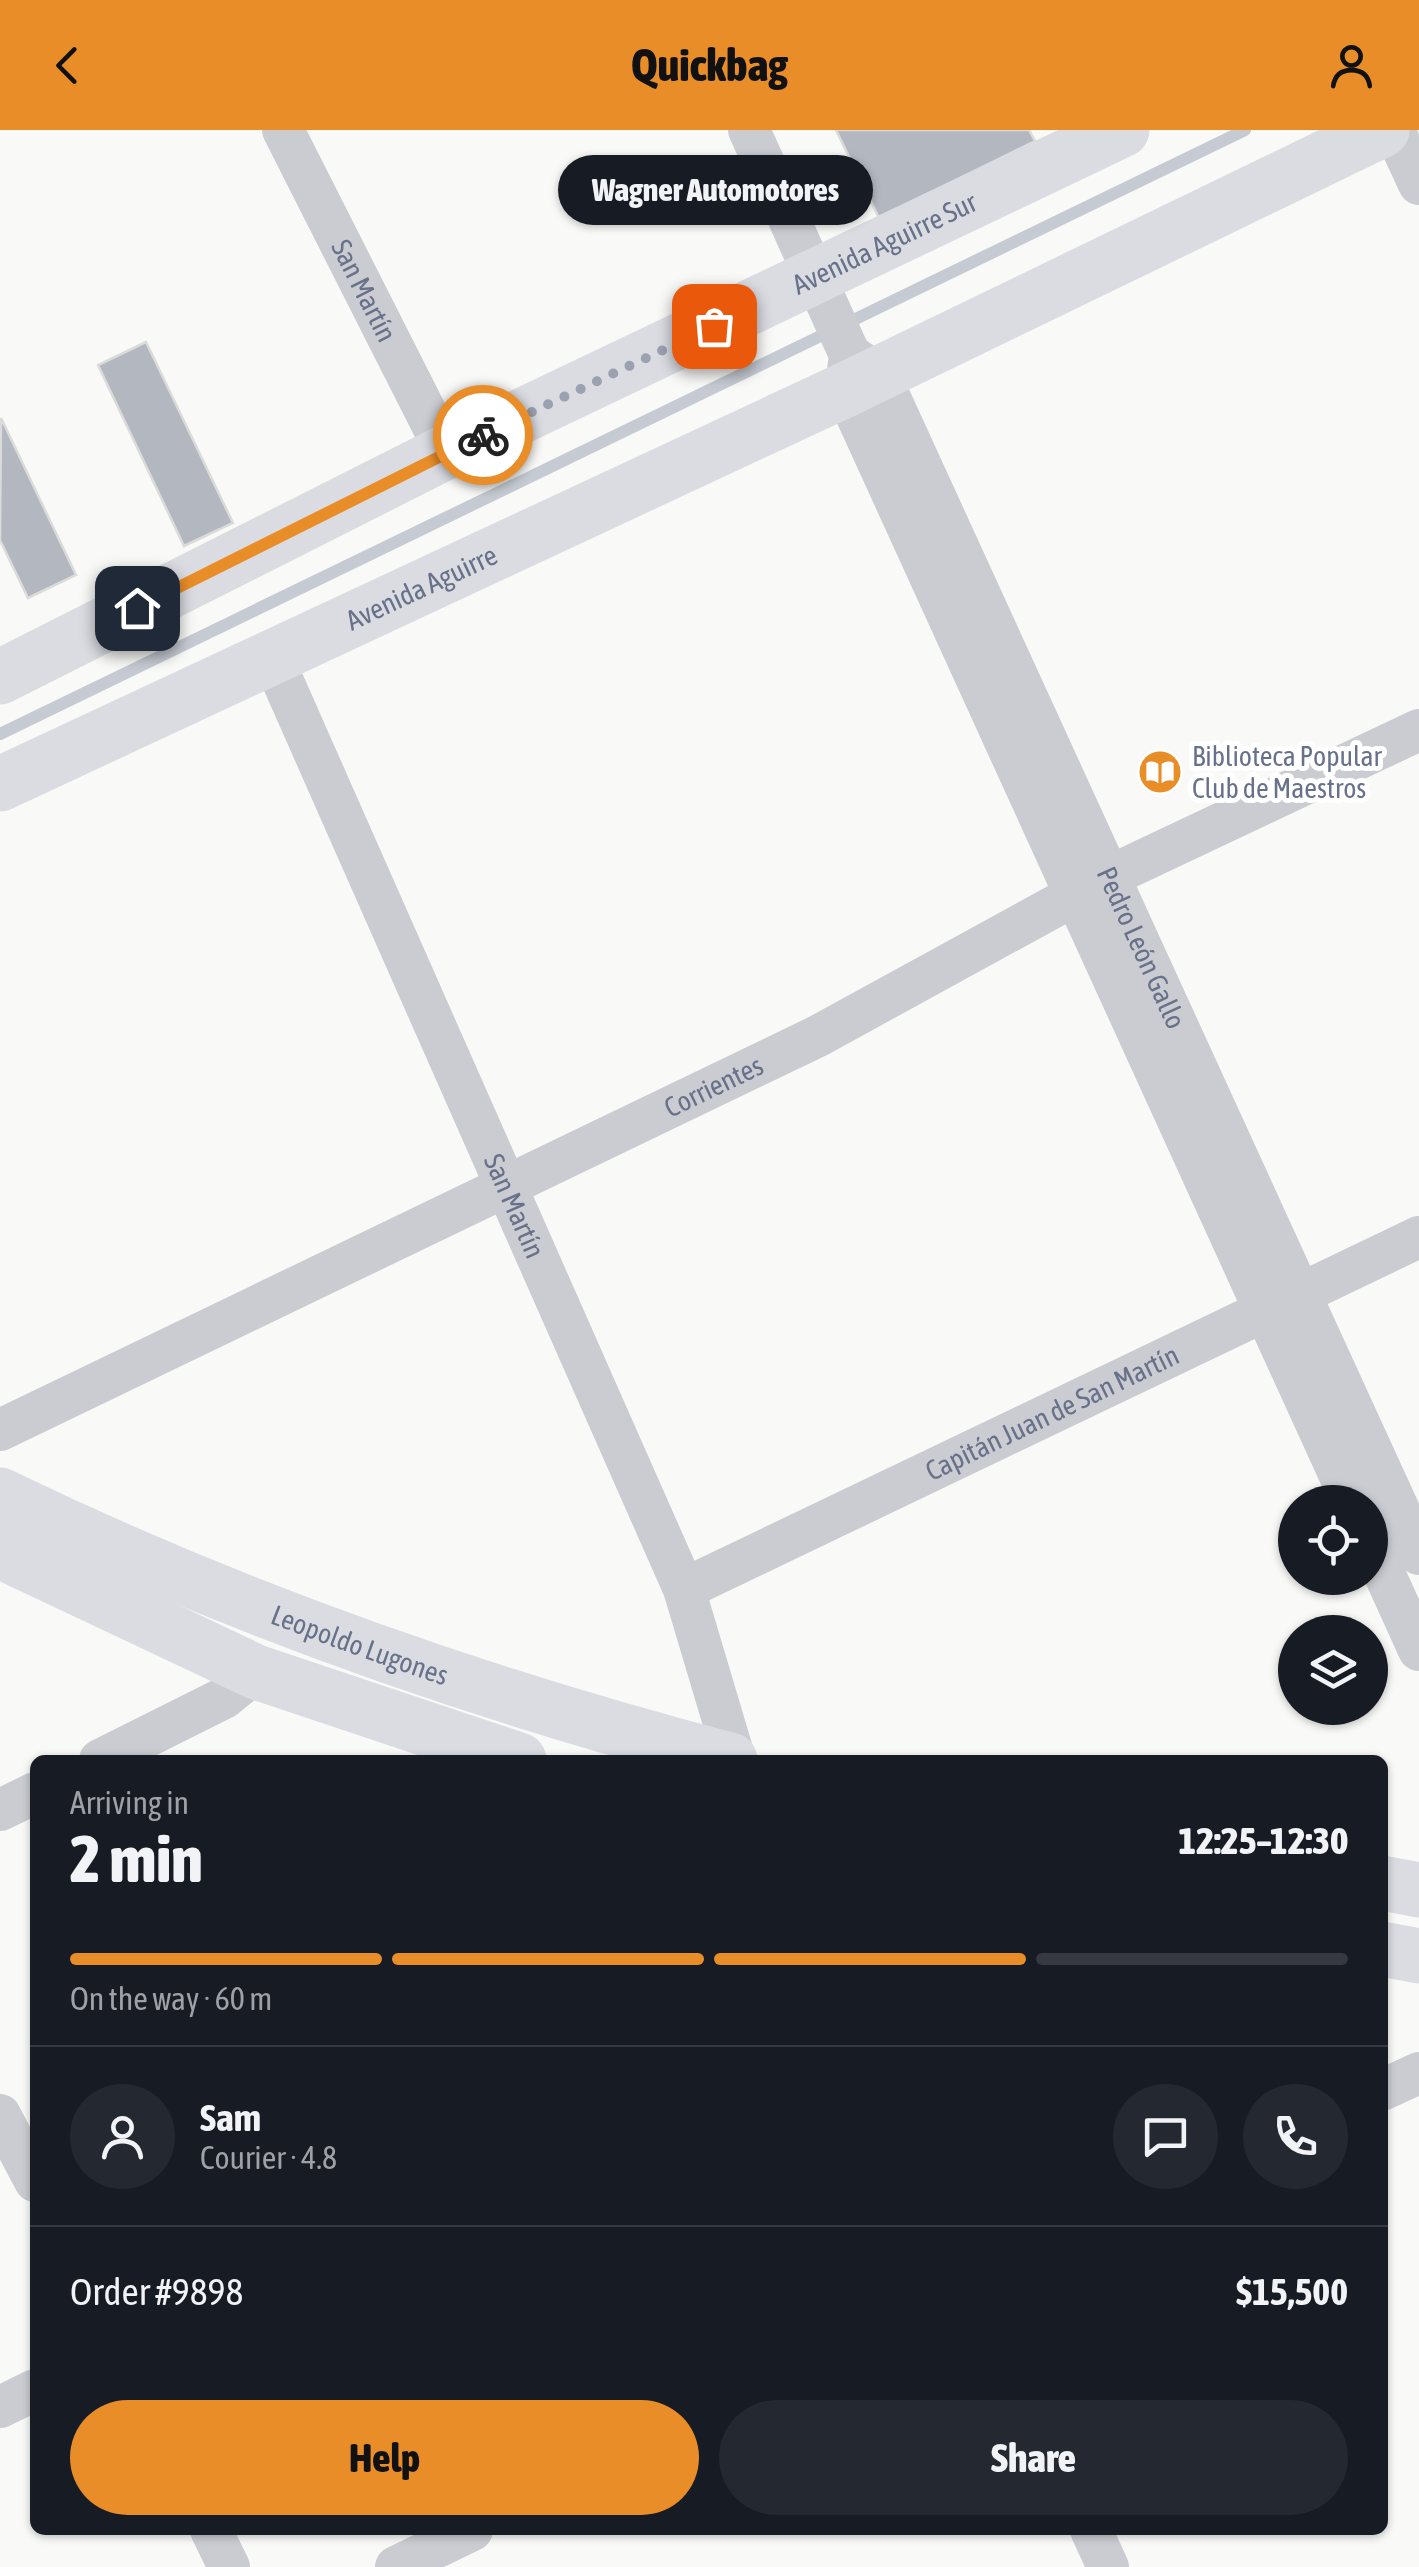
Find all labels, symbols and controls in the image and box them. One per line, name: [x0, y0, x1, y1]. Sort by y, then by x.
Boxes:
icon: back: [40, 38, 95, 93]
icon: person: [1324, 38, 1379, 93]
text: Quickbag: [631, 39, 788, 91]
callout: Wagner Automotores: [556, 156, 872, 226]
text: Wagner Automotores: [592, 171, 839, 208]
street label: Avenida Aguirre Sur: [787, 185, 982, 301]
street label: San Martín: [325, 234, 403, 347]
pin: [672, 284, 757, 369]
icon: bag: [687, 299, 742, 354]
courier: [433, 385, 533, 485]
icon: bike: [456, 408, 511, 463]
street label: Avenida Aguirre: [341, 539, 502, 636]
pin: [95, 566, 180, 651]
icon: home: [110, 581, 165, 636]
place label: Biblioteca Popular Club de Maestros: [1192, 740, 1382, 804]
library icon: Biblioteca Popular Club de Maestros: [1137, 749, 1183, 795]
street label: Pedro León Gallo: [1091, 862, 1192, 1033]
street label: Corrientes: [659, 1049, 768, 1124]
street label: San Martín: [478, 1149, 552, 1263]
street label: Capitán Juan de San Martín: [920, 1339, 1184, 1487]
map controls: [1278, 1485, 1388, 1725]
button: locate: [1278, 1485, 1388, 1595]
street label: Leopoldo Lugones: [267, 1598, 452, 1691]
button: layers: [1278, 1615, 1388, 1725]
text: Arriving in: [70, 1784, 189, 1821]
text: 12:25–12:30: [1178, 1819, 1348, 1862]
text: 2 min: [70, 1821, 203, 1896]
text: On the way · 60 m: [70, 1980, 272, 2017]
button: person: [70, 2084, 175, 2189]
button: chat: [1113, 2084, 1218, 2189]
button: phone: [1243, 2084, 1348, 2189]
text: Sam: [200, 2096, 261, 2139]
text: Courier · 4.8: [200, 2139, 337, 2176]
text: Order #9898: [70, 2270, 243, 2313]
text: $15,500: [1236, 2270, 1348, 2313]
button: Help: [70, 2400, 699, 2515]
button: Share: [719, 2400, 1348, 2515]

